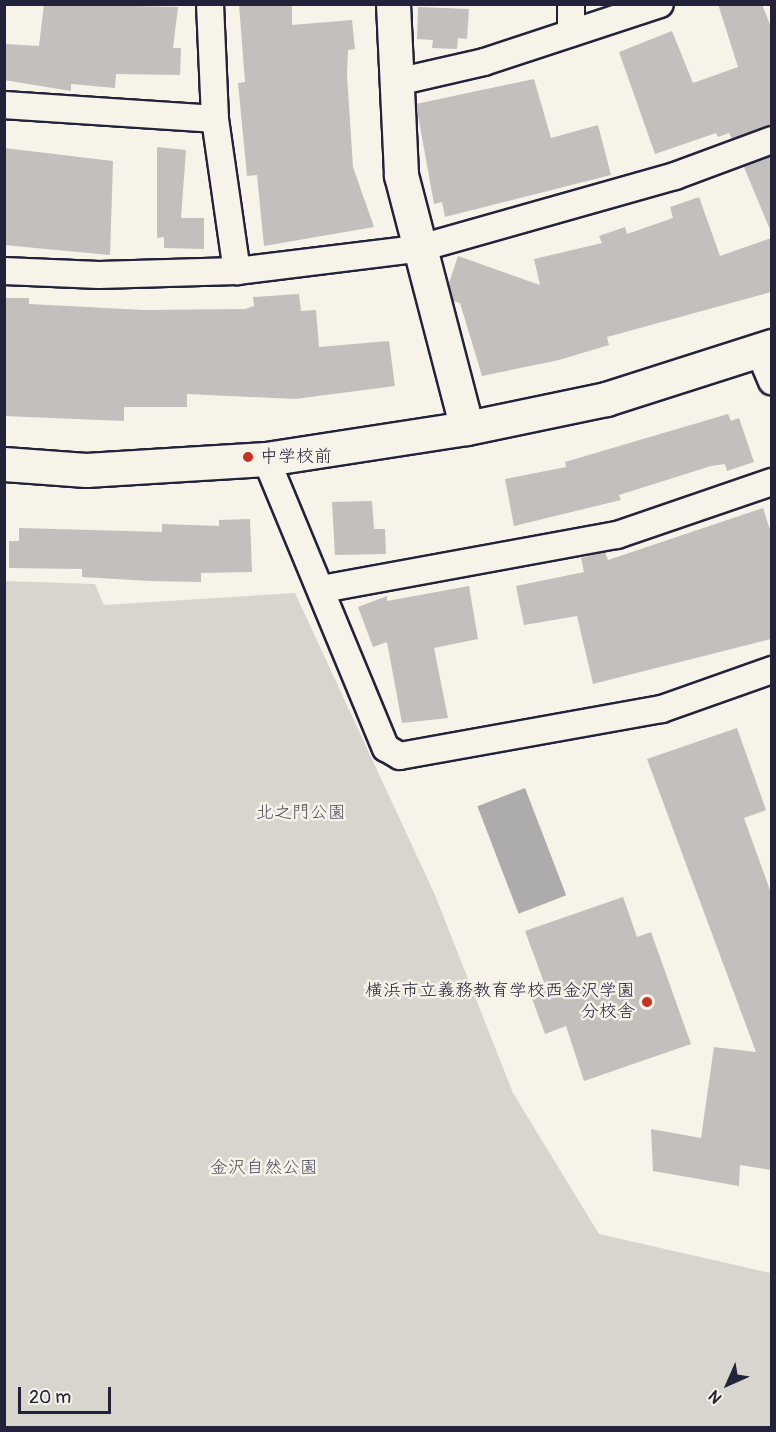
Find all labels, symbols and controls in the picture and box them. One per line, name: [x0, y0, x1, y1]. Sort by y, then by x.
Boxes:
place label: 中学校前: [260, 446, 332, 468]
marker: 中学校前: [241, 450, 255, 464]
park label: 北之門公園: [256, 802, 346, 824]
place label: 横浜市立義務教育学校西金沢学園 分校舎: [365, 981, 635, 1024]
marker: 横浜市立義務教育学校西金沢学園 分校舎: [640, 995, 654, 1009]
park label: 金沢自然公園: [210, 1157, 318, 1179]
north arrow: [698, 1354, 758, 1414]
scale bar: [21, 1375, 114, 1413]
text: 20 m: [29, 1386, 71, 1409]
text: N: [704, 1386, 726, 1408]

